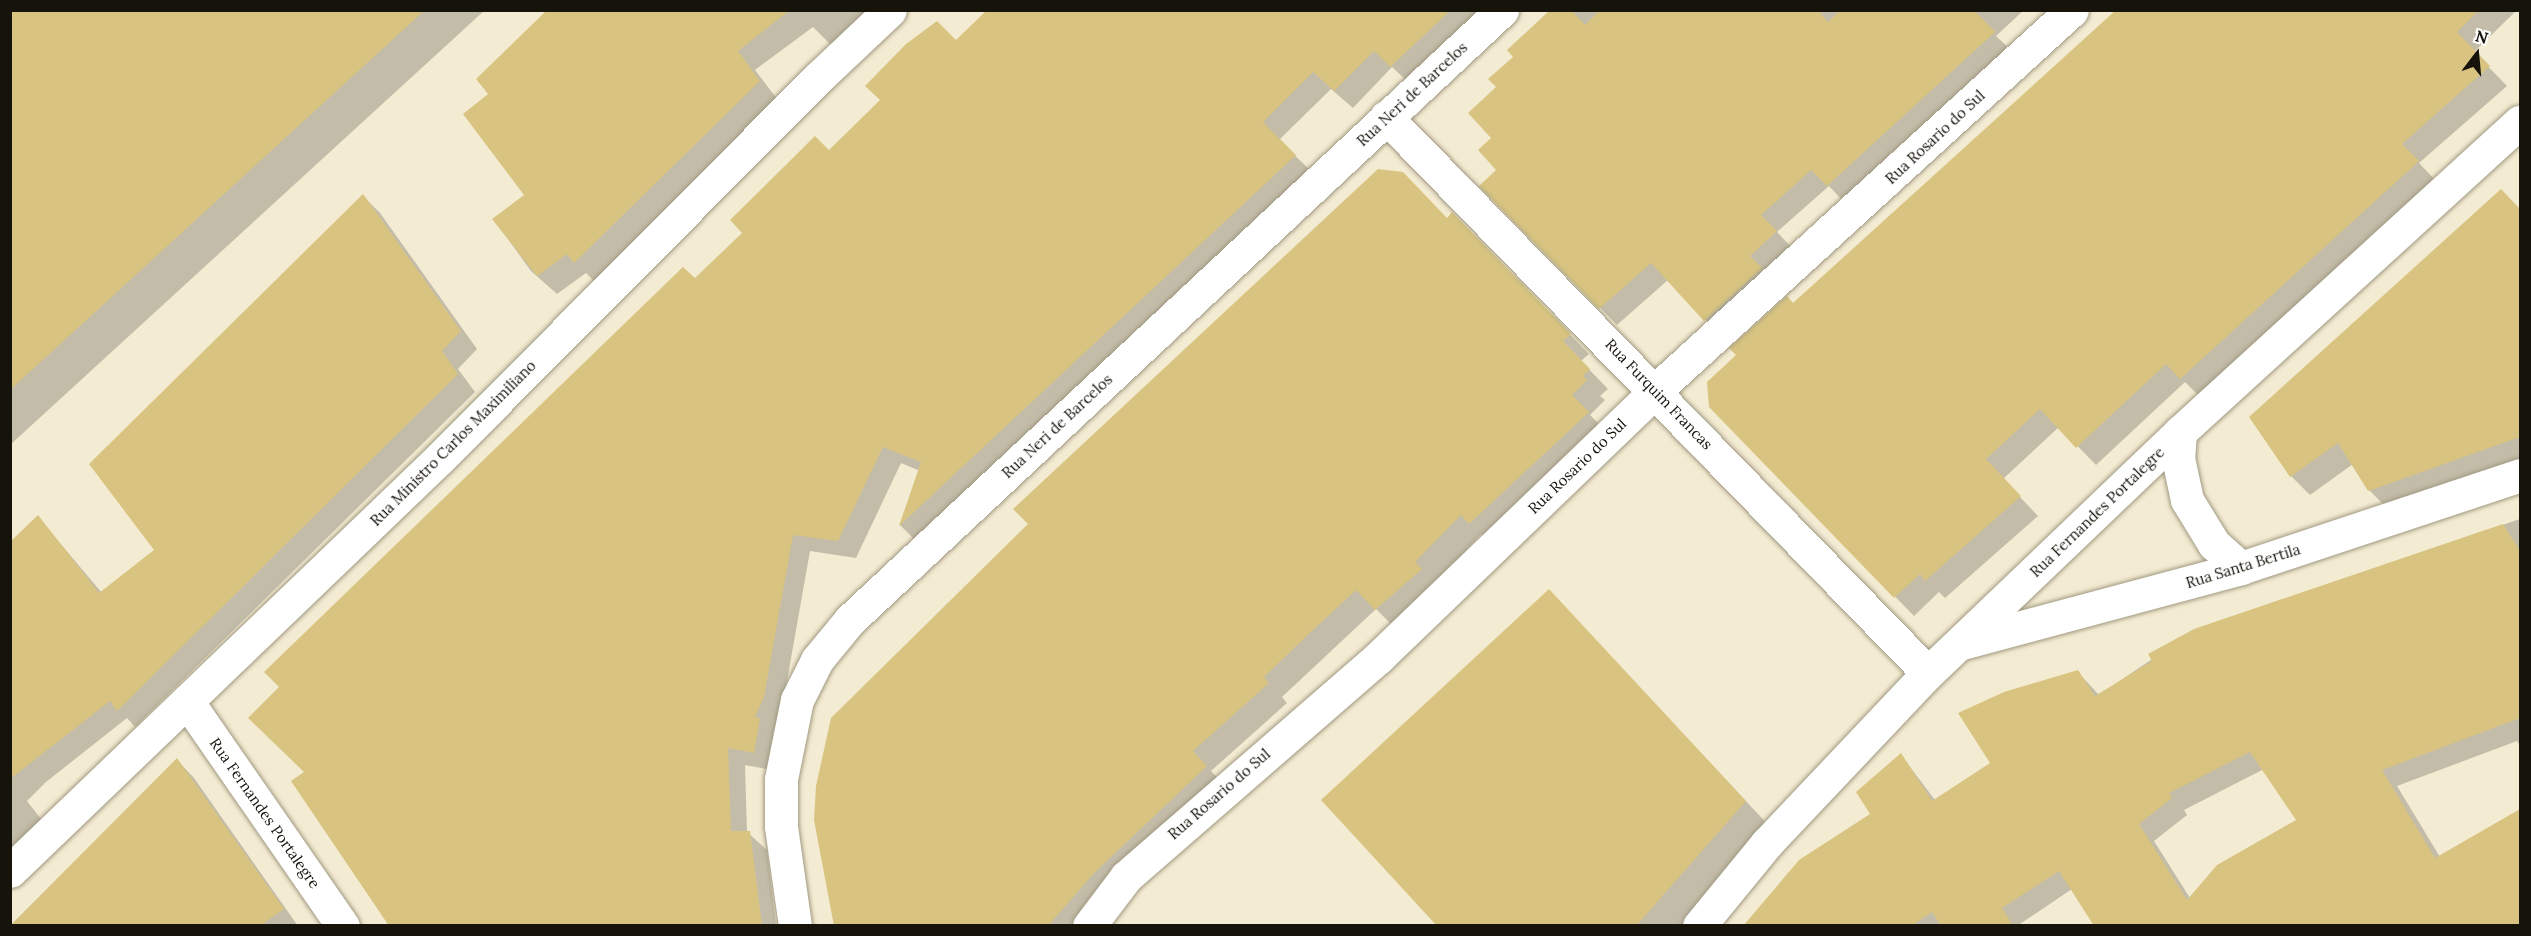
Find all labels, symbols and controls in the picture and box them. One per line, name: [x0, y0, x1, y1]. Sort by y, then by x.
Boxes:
north arrow: [2447, 24, 2507, 84]
text: N: [2473, 25, 2491, 48]
street label: Rua Neri de Barcelos: [1353, 38, 1471, 150]
street label: Rua Rosario do Sul: [1882, 86, 1988, 188]
street label: Rua Furquim Francas: [1602, 335, 1716, 453]
street label: Rua Ministro Carlos Maximiliano: [366, 356, 540, 530]
street label: Rua Neri de Barcelos: [998, 370, 1116, 482]
street label: Rua Rosario do Sul: [1524, 415, 1630, 517]
street label: Rua Fernandes Portalegre: [2026, 443, 2168, 581]
street label: Rua Santa Bertila: [2184, 540, 2302, 592]
street label: Rua Fernandes Portalegre: [206, 734, 324, 892]
street label: Rua Rosario do Sul: [1164, 745, 1274, 843]

